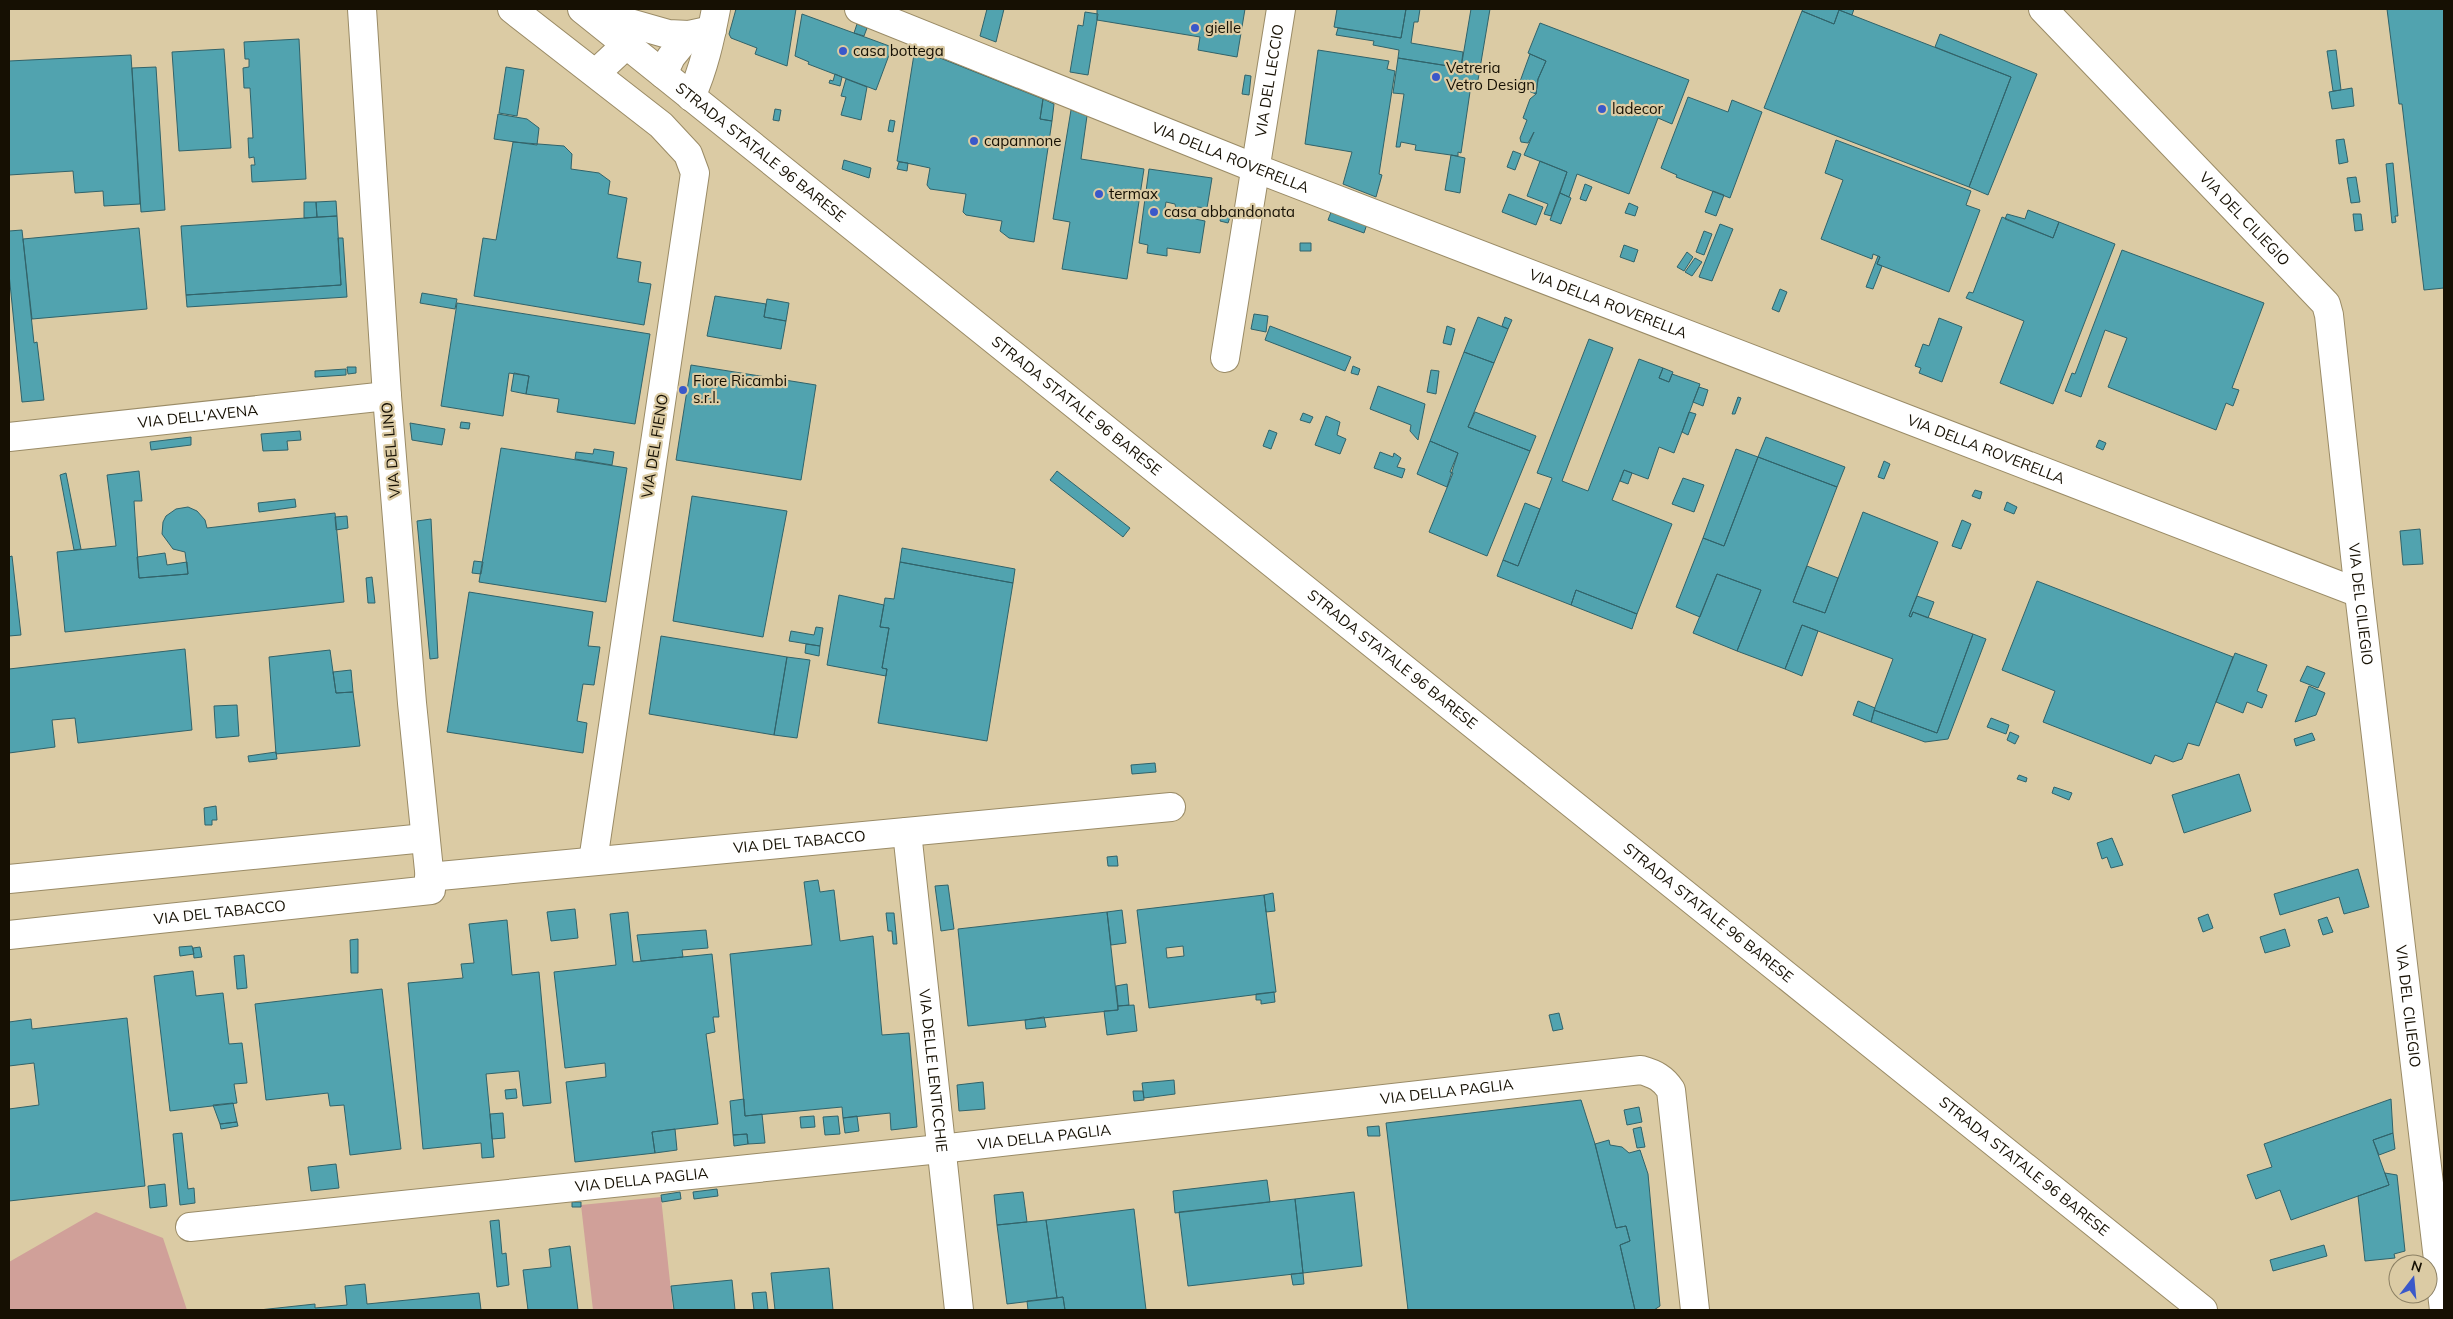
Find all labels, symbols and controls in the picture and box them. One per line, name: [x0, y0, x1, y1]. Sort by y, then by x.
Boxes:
place label: gielle: [1205, 18, 1241, 37]
marker: gielle: [1189, 22, 1201, 34]
street label: VIA DEL LECCIO: [1251, 23, 1287, 138]
place label: casa bottega: [853, 41, 944, 60]
marker: casa bottega: [837, 45, 849, 57]
place label: Vetreria Vetro Design: [1446, 58, 1535, 94]
marker: Vetreria Vetro Design: [1430, 71, 1442, 83]
street label: STRADA STATALE 96 BARESE: [672, 78, 850, 226]
place label: ladecor: [1612, 99, 1664, 118]
marker: ladecor: [1596, 103, 1608, 115]
street label: VIA DELLA ROVERELLA: [1149, 118, 1312, 197]
place label: capannone: [984, 131, 1061, 150]
marker: capannone: [968, 135, 980, 147]
street label: VIA DEL CILIEGIO: [2195, 168, 2294, 270]
place label: termax: [1109, 184, 1158, 203]
marker: termax: [1093, 188, 1105, 200]
place label: casa abbandonata: [1164, 202, 1295, 221]
marker: casa abbandonata: [1148, 206, 1160, 218]
street label: VIA DELLA ROVERELLA: [1527, 264, 1690, 342]
street label: STRADA STATALE 96 BARESE: [988, 332, 1166, 479]
place label: Fiore Ricambi s.r.l.: [693, 371, 787, 407]
marker: Fiore Ricambi s.r.l.: [677, 384, 689, 396]
street label: VIA DEL FIENO: [637, 392, 672, 499]
street label: VIA DELL'AVENA: [137, 400, 259, 432]
street label: VIA DEL LINO: [377, 401, 404, 499]
street label: VIA DELLA ROVERELLA: [1905, 410, 2068, 488]
street label: VIA DEL CILIEGIO: [2345, 542, 2377, 666]
street label: STRADA STATALE 96 BARESE: [1304, 585, 1482, 733]
street label: VIA DEL TABACCO: [732, 826, 866, 857]
street label: STRADA STATALE 96 BARESE: [1620, 839, 1797, 986]
street label: VIA DEL TABACCO: [153, 896, 287, 929]
street label: VIA DEL CILIEGIO: [2392, 944, 2425, 1068]
street label: VIA DELLE LENTICCHIE: [915, 988, 952, 1153]
street label: VIA DELLA PAGLIA: [1379, 1074, 1514, 1108]
street label: STRADA STATALE 96 BARESE: [1935, 1092, 2113, 1240]
street label: VIA DELLA PAGLIA: [977, 1120, 1112, 1154]
street label: VIA DELLA PAGLIA: [574, 1163, 709, 1196]
north arrow: [2388, 1254, 2438, 1304]
text: N: [2409, 1256, 2424, 1277]

